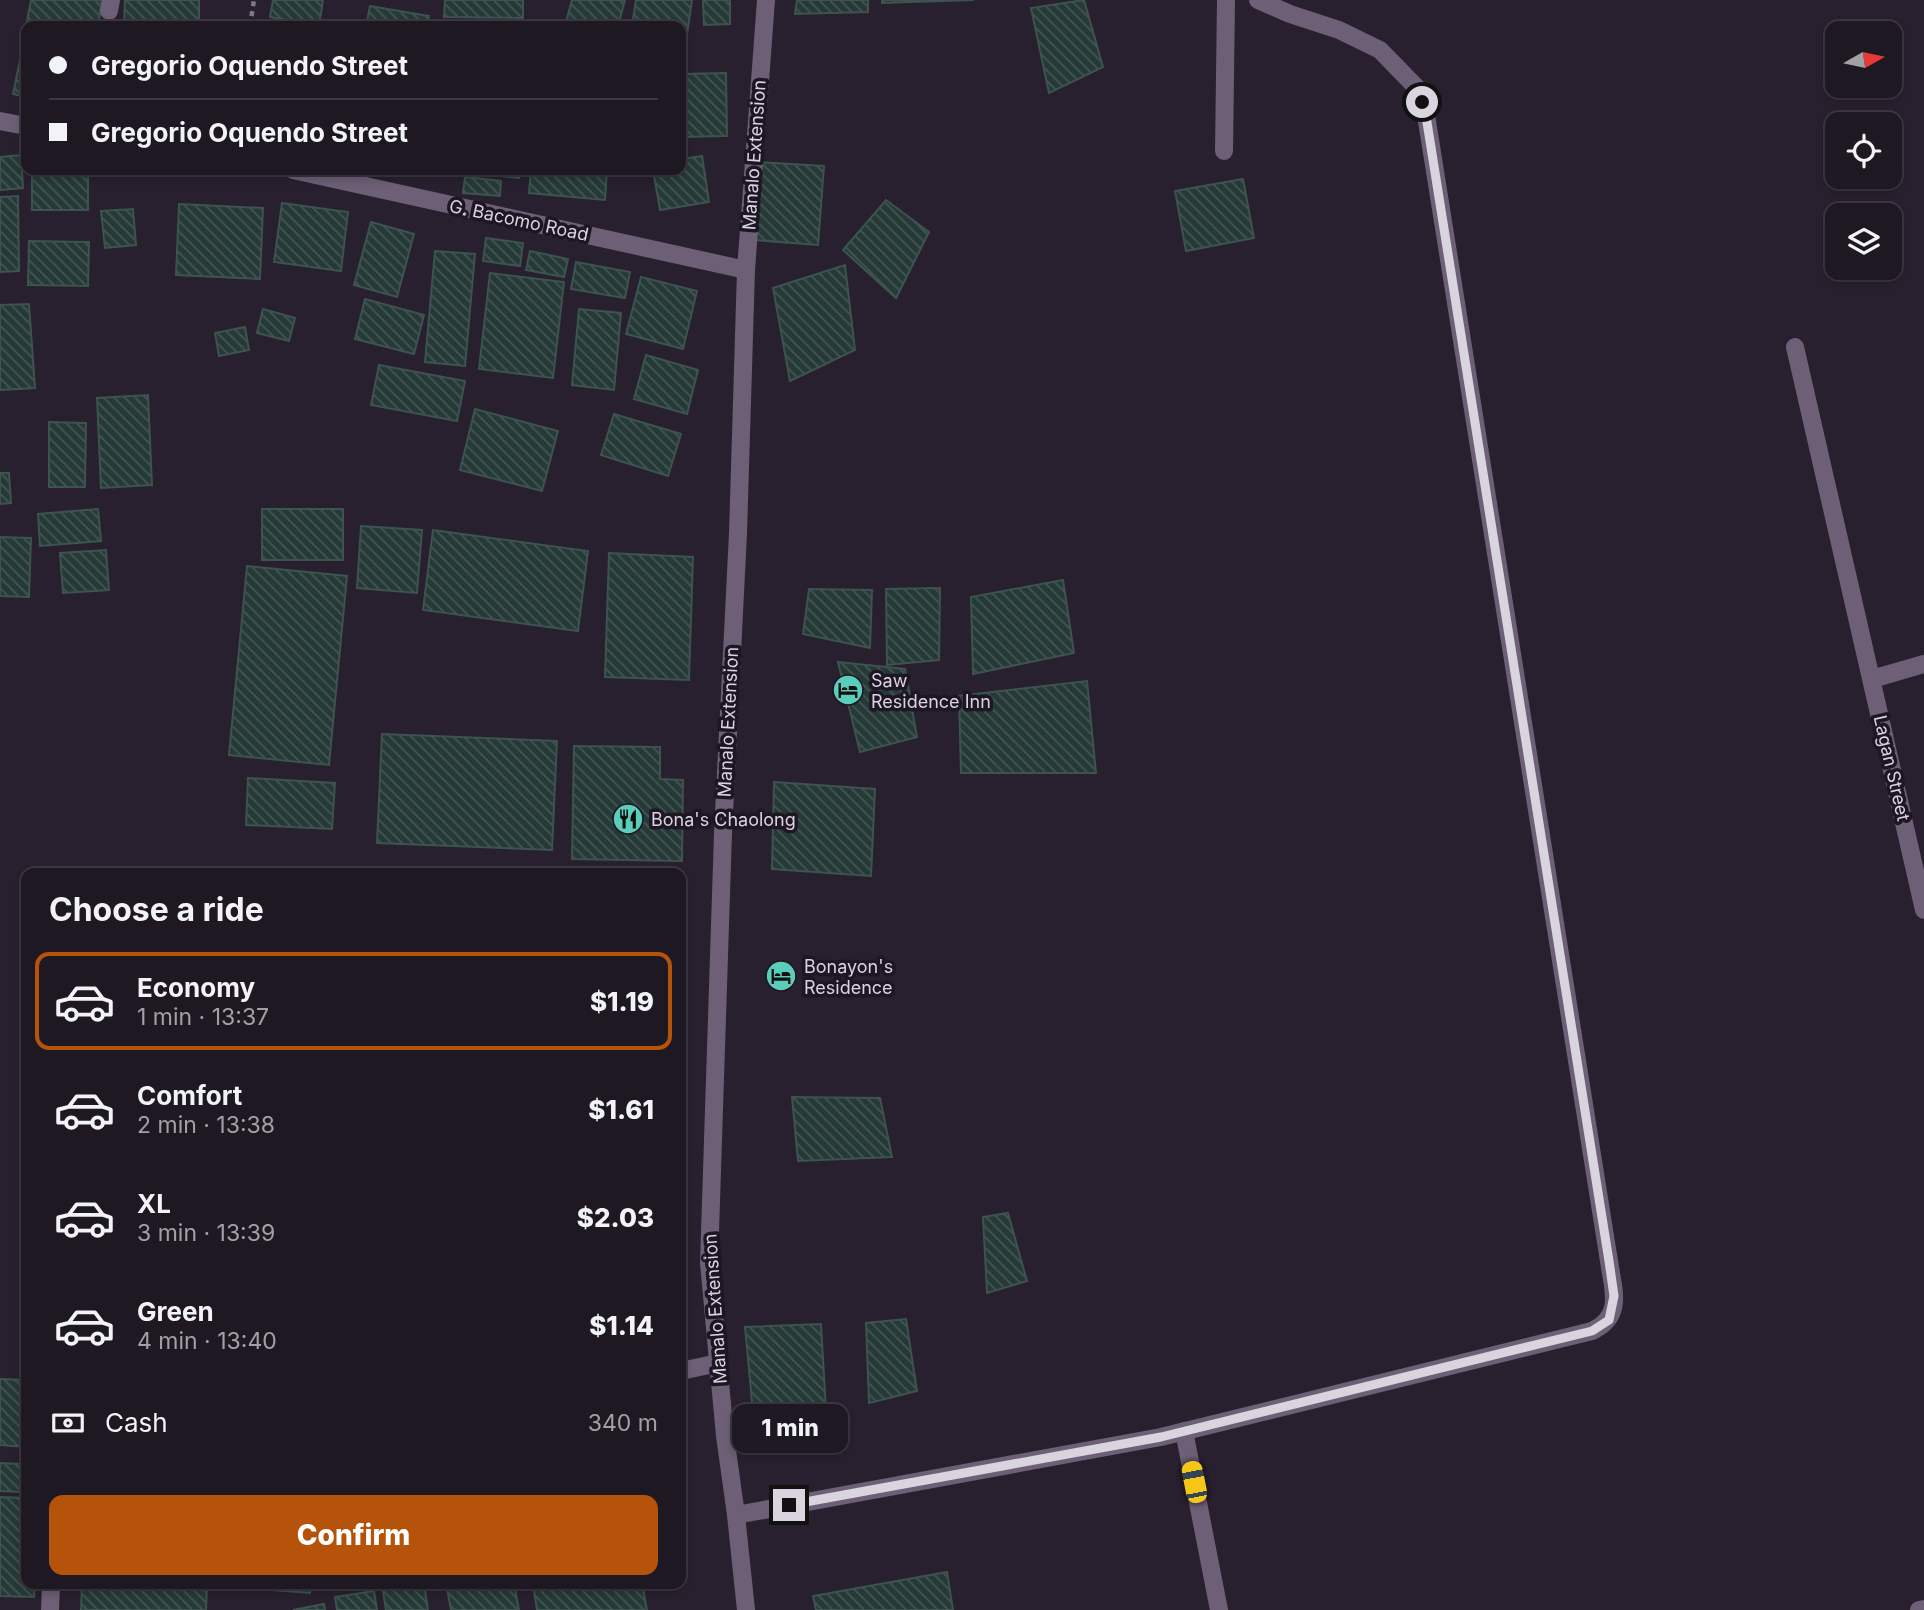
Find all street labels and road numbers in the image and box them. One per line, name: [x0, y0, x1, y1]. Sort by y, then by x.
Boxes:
street label: Manalo Extension: [738, 79, 770, 231]
street label: G. Bacomo Road: [448, 195, 590, 245]
street label: Manalo Extension: [714, 646, 742, 798]
street label: Lagan Street: [1870, 713, 1914, 823]
street label: Manalo Extension: [699, 1233, 731, 1385]

